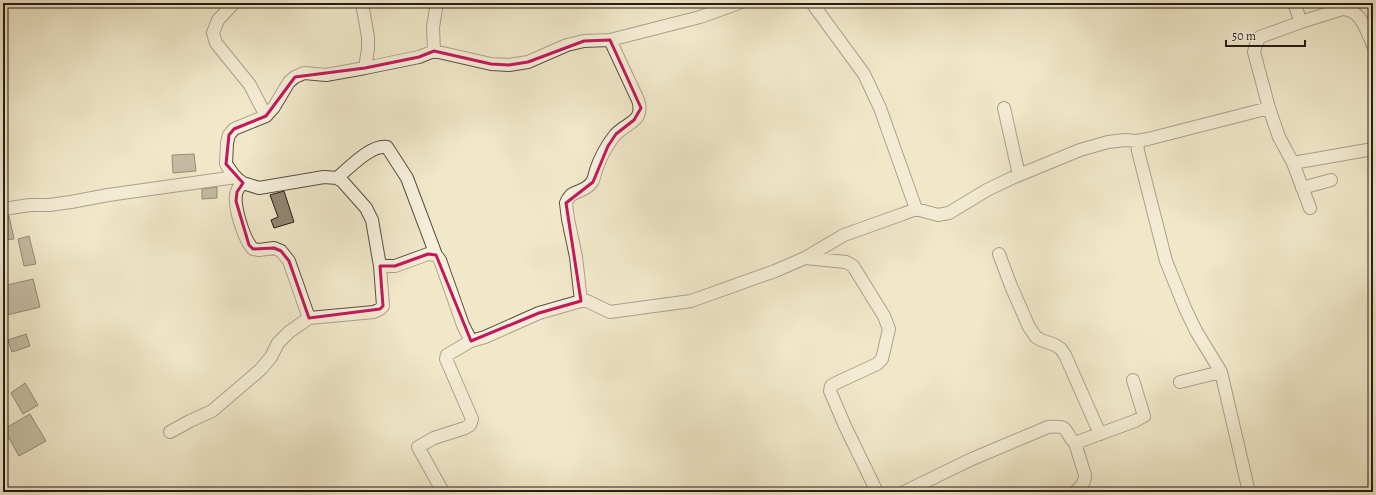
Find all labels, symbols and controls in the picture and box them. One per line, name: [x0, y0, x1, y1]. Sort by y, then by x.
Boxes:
scale bar: [1226, 22, 1305, 48]
text: 50 m: [1232, 28, 1256, 44]

